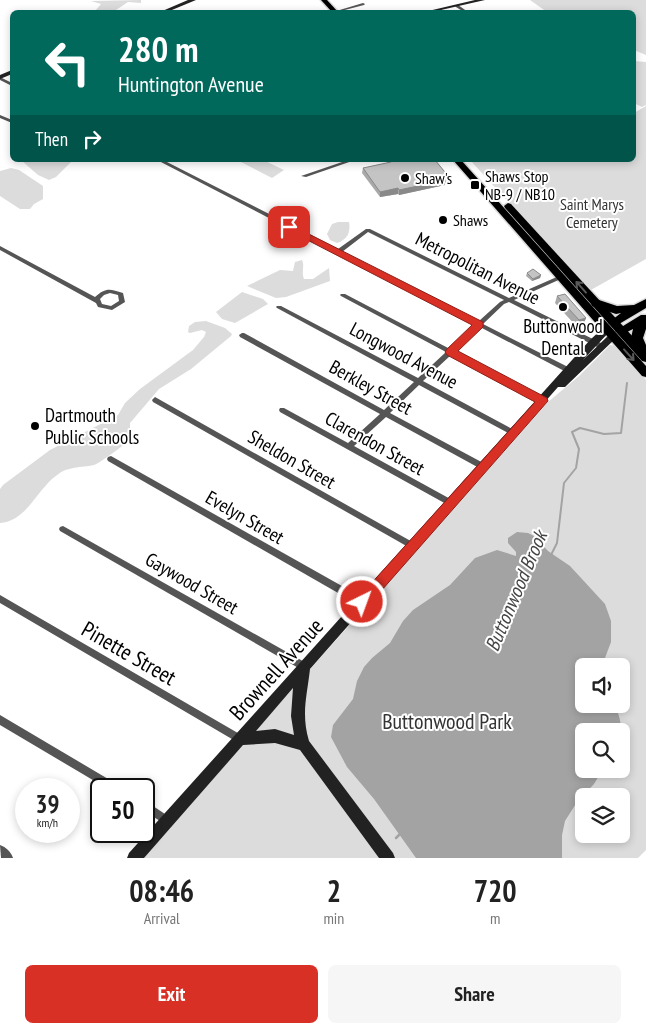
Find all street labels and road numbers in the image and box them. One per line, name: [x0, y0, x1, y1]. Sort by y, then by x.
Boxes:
street label: Metropolitan Avenue: [412, 226, 544, 310]
street label: Longwood Avenue: [346, 316, 462, 394]
street label: Berkley Street: [325, 354, 417, 420]
street label: Clarendon Street: [321, 406, 430, 481]
street label: Sheldon Street: [244, 424, 341, 494]
street label: Evelyn Street: [201, 485, 289, 549]
street label: Gaywood Street: [141, 547, 243, 620]
street label: Brownell Avenue: [223, 612, 329, 726]
street label: Pinette Street: [77, 615, 181, 691]

